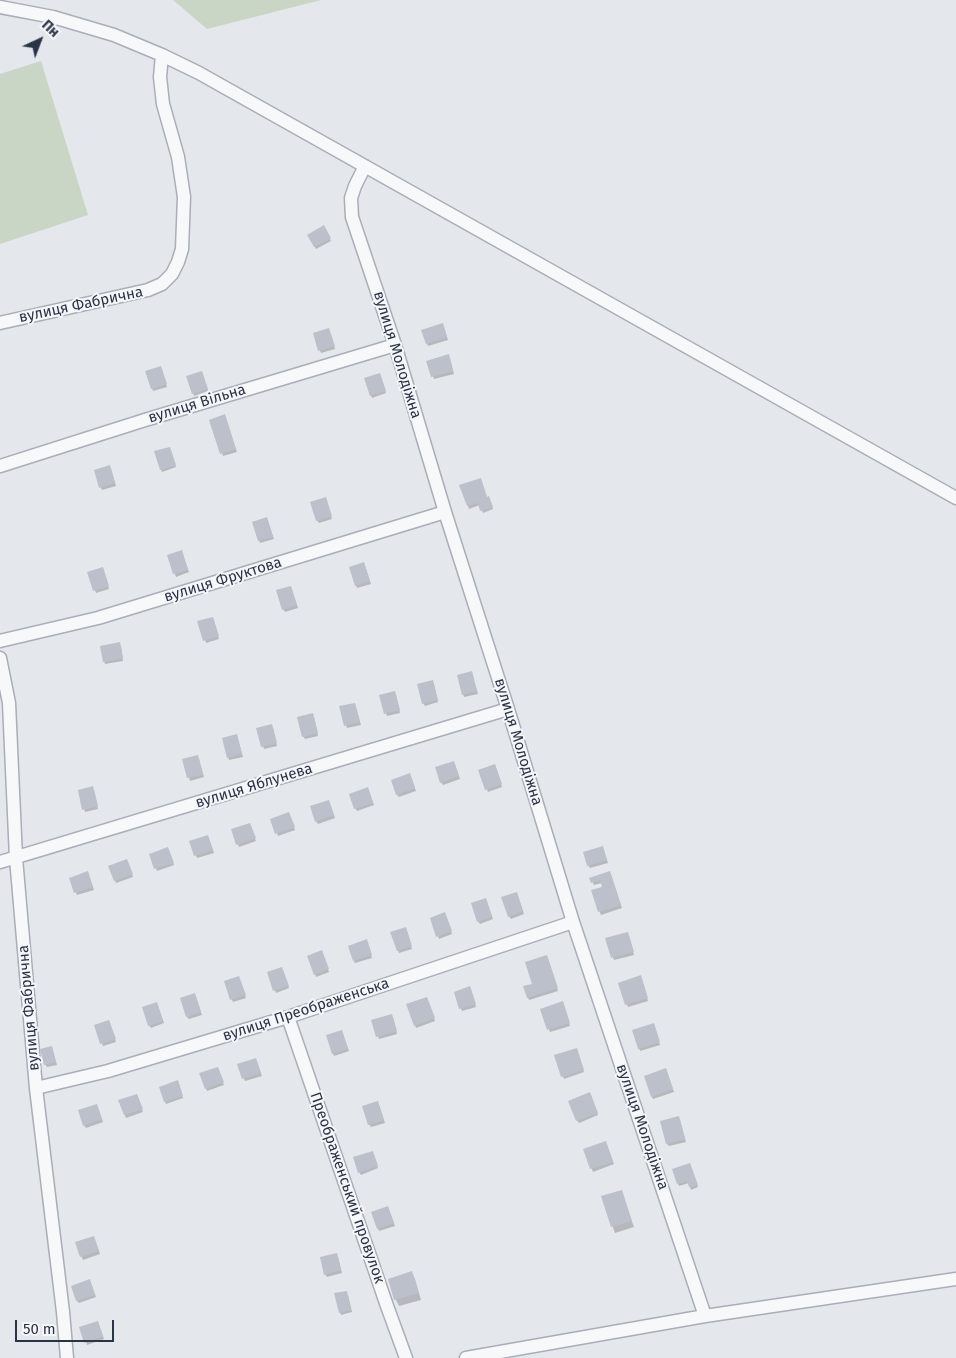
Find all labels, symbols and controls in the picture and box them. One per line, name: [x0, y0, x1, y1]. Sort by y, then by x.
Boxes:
north arrow: [15, 15, 65, 65]
text: Пн: [38, 16, 63, 41]
street label: вулиця Фабрична: [17, 283, 145, 327]
street label: вулиця Молодіжна: [369, 289, 425, 421]
street label: вулиця Вільна: [146, 381, 248, 427]
street label: вулиця Фруктова: [162, 554, 284, 606]
street label: вулиця Молодіжна: [490, 676, 546, 808]
street label: вулиця Яблунева: [193, 760, 315, 812]
street label: вулиця Фабрична: [15, 944, 43, 1072]
street label: вулиця Преображенська: [220, 975, 392, 1045]
street label: вулиця Молодіжна: [612, 1062, 672, 1192]
street label: Преображенський провулок: [306, 1090, 388, 1286]
scale bar: [18, 1310, 116, 1342]
text: 50 m: [23, 1320, 56, 1338]

